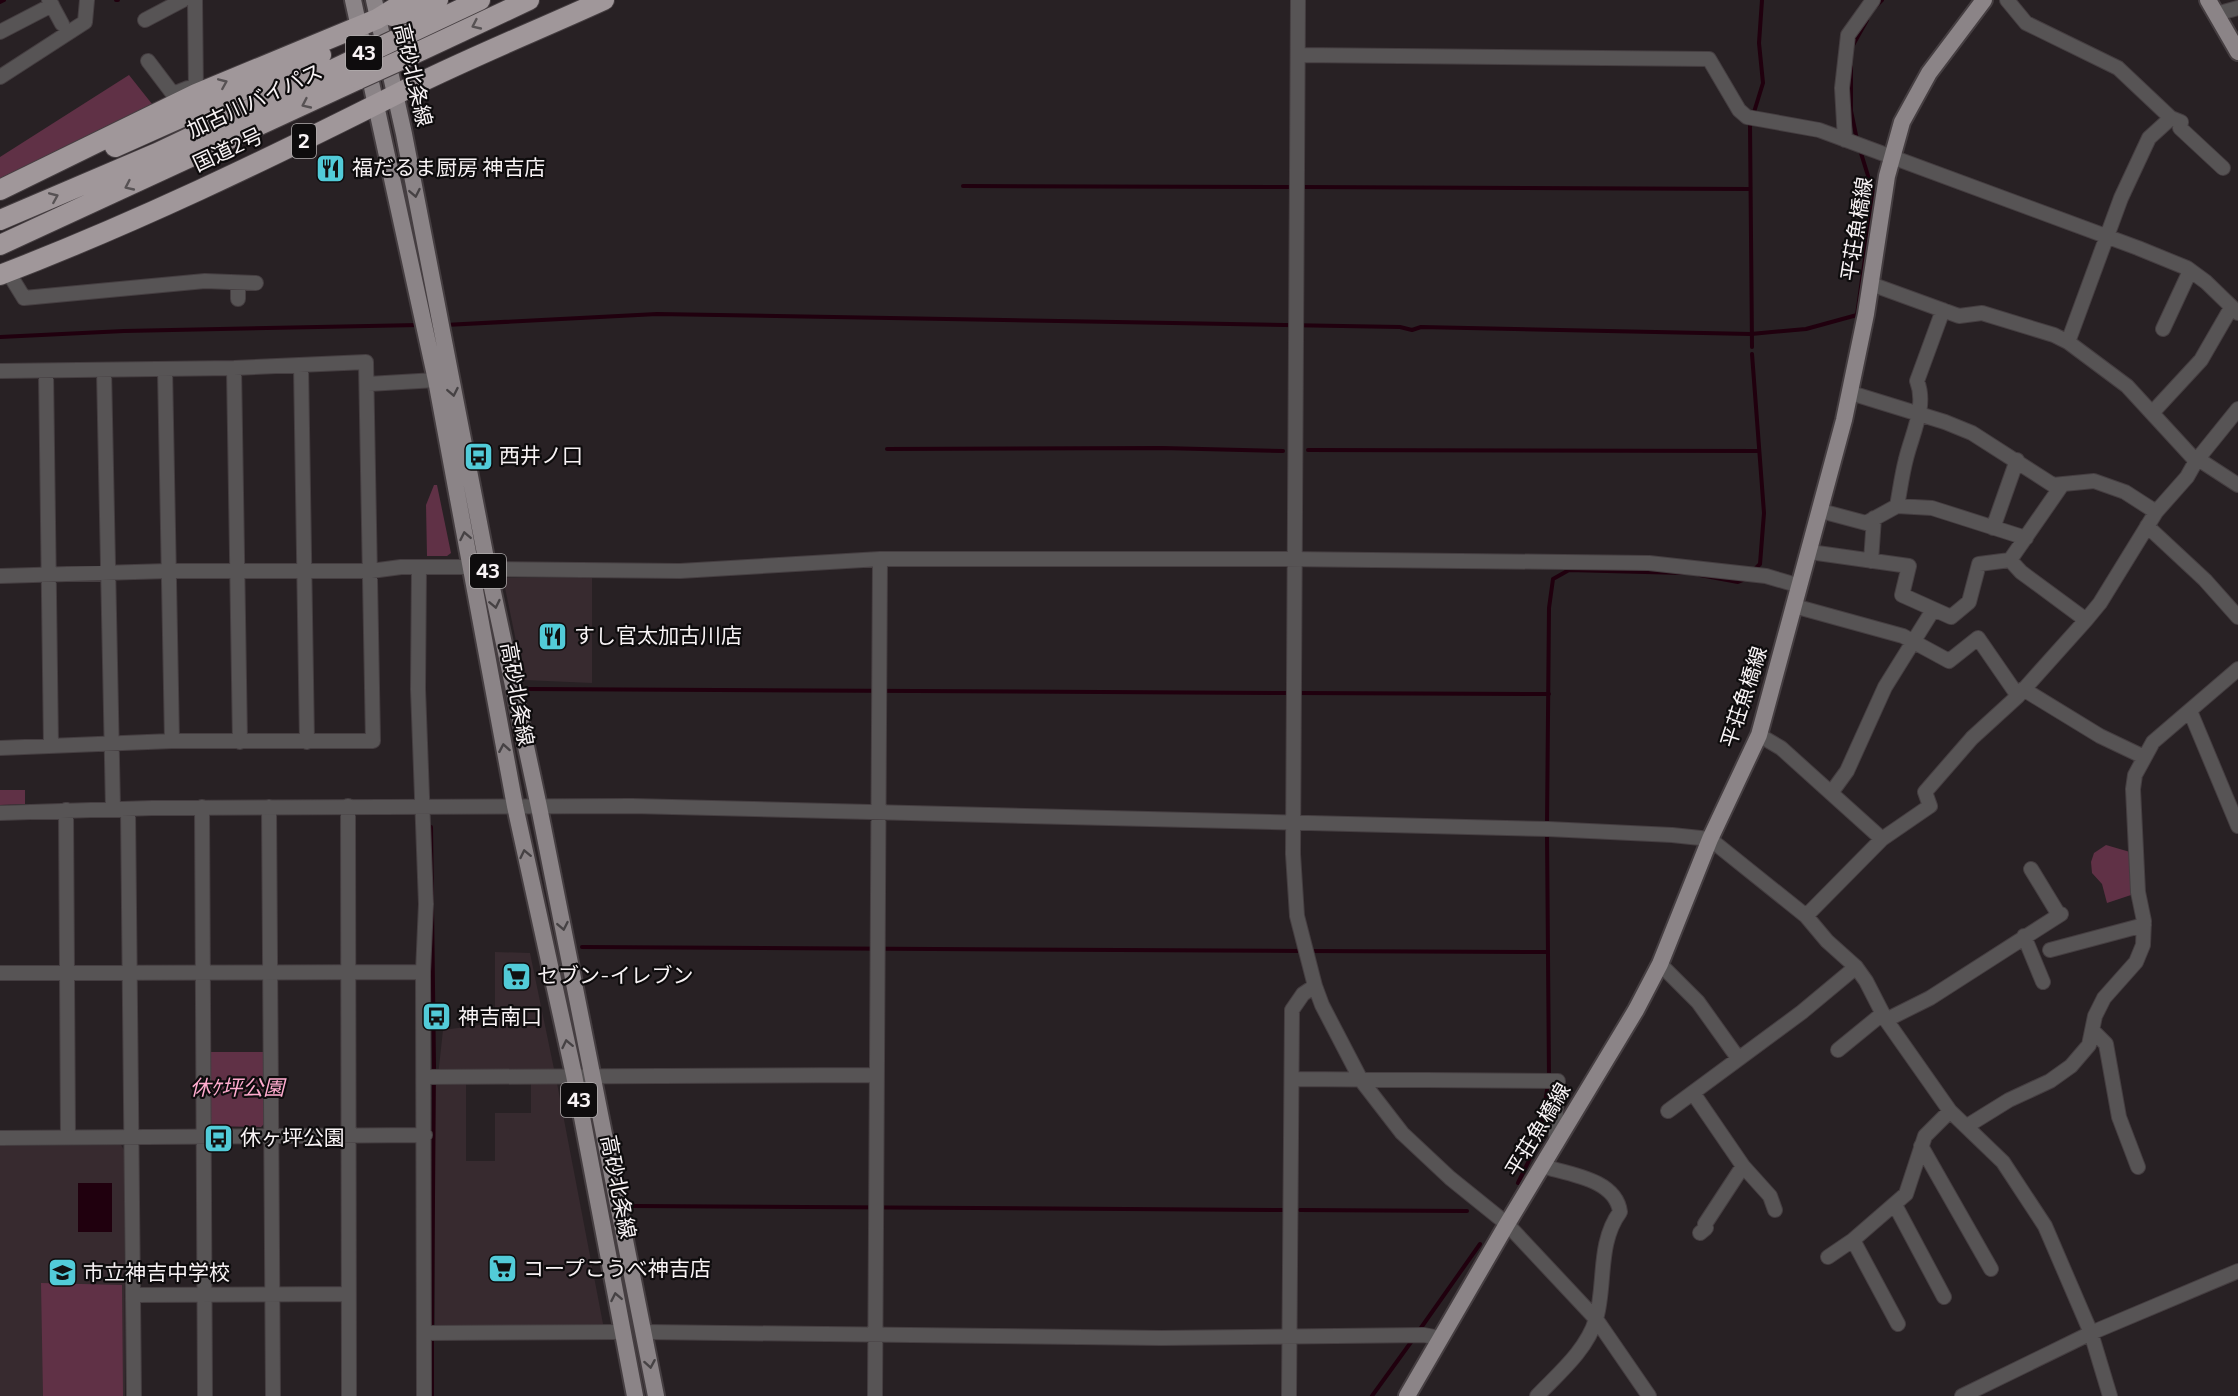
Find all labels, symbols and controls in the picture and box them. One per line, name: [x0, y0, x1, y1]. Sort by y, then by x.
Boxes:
one-way arrow: [472, 17, 483, 29]
street label: 高砂北条線: [389, 21, 437, 129]
road number: 43: [346, 36, 382, 70]
street label: 加古川バイパス: [183, 58, 327, 144]
one-way arrow: [216, 78, 227, 90]
one-way arrow: [301, 96, 312, 108]
street label: 国道2号: [189, 122, 267, 178]
road number: 2: [292, 124, 316, 158]
restaurant icon: 福だるま厨房 神吉店: [315, 152, 347, 184]
place label: 福だるま厨房 神吉店: [352, 155, 545, 181]
street label: 平荘魚橋線: [1836, 175, 1878, 283]
one-way arrow: [124, 178, 135, 190]
one-way arrow: [408, 188, 421, 198]
one-way arrow: [47, 192, 58, 204]
one-way arrow: [446, 387, 459, 397]
bus stop icon: 西井ノ口: [462, 440, 494, 472]
place label: 西井ノ口: [499, 443, 583, 469]
one-way arrow: [459, 531, 472, 541]
road number: 43: [470, 554, 506, 588]
one-way arrow: [488, 598, 501, 608]
restaurant icon: すし官太加古川店: [537, 620, 569, 652]
place label: すし官太加古川店: [574, 623, 742, 649]
street label: 高砂北条線: [495, 640, 539, 748]
street label: 平荘魚橋線: [1715, 643, 1773, 751]
one-way arrow: [498, 743, 511, 753]
one-way arrow: [520, 849, 533, 859]
one-way arrow: [556, 921, 569, 931]
supermarket icon: セブン-イレブン: [500, 960, 532, 992]
place label: セブン-イレブン: [537, 963, 694, 989]
bus stop icon: 神吉南口: [421, 1001, 453, 1033]
place label: 神吉南口: [458, 1004, 542, 1030]
one-way arrow: [562, 1039, 575, 1049]
park label: 休ｹ坪公園: [190, 1075, 287, 1101]
street label: 平荘魚橋線: [1500, 1078, 1576, 1182]
road number: 43: [561, 1083, 597, 1117]
bus stop icon: 休ヶ坪公園: [203, 1122, 235, 1154]
place label: 休ヶ坪公園: [240, 1125, 345, 1151]
street label: 高砂北条線: [595, 1133, 641, 1241]
supermarket icon: コープこうべ神吉店: [486, 1253, 518, 1285]
place label: コープこうべ神吉店: [523, 1256, 711, 1282]
school or university icon: 市立神吉中学校: [46, 1257, 78, 1289]
place label: 市立神吉中学校: [83, 1260, 230, 1286]
one-way arrow: [610, 1293, 623, 1303]
one-way arrow: [644, 1360, 656, 1369]

